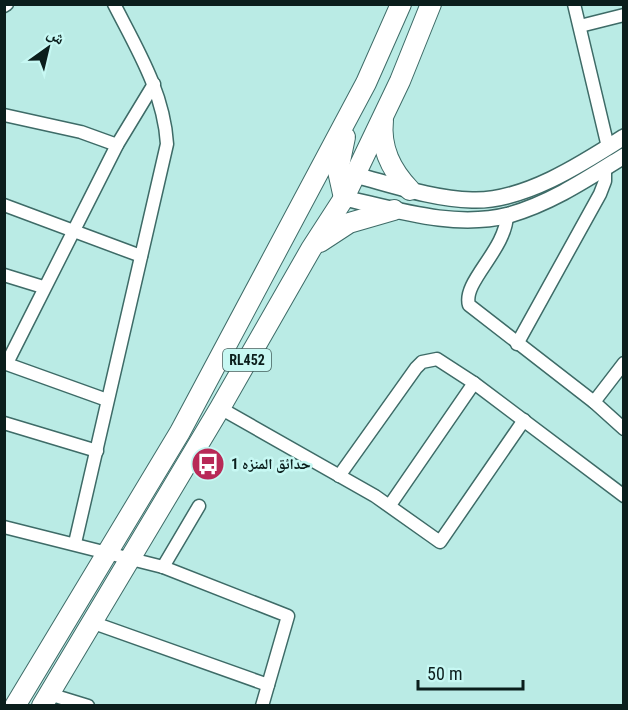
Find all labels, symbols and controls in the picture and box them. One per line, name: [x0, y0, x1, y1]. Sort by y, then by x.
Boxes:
north arrow: [18, 18, 78, 78]
text: ش: [44, 23, 68, 49]
road number: RL452: [223, 349, 271, 371]
bus stop icon: حدائق المنزه 1: [190, 446, 226, 482]
place label: حدائق المنزه 1: [231, 455, 311, 473]
scale bar: [418, 653, 523, 691]
text: 50 m: [427, 663, 462, 684]

